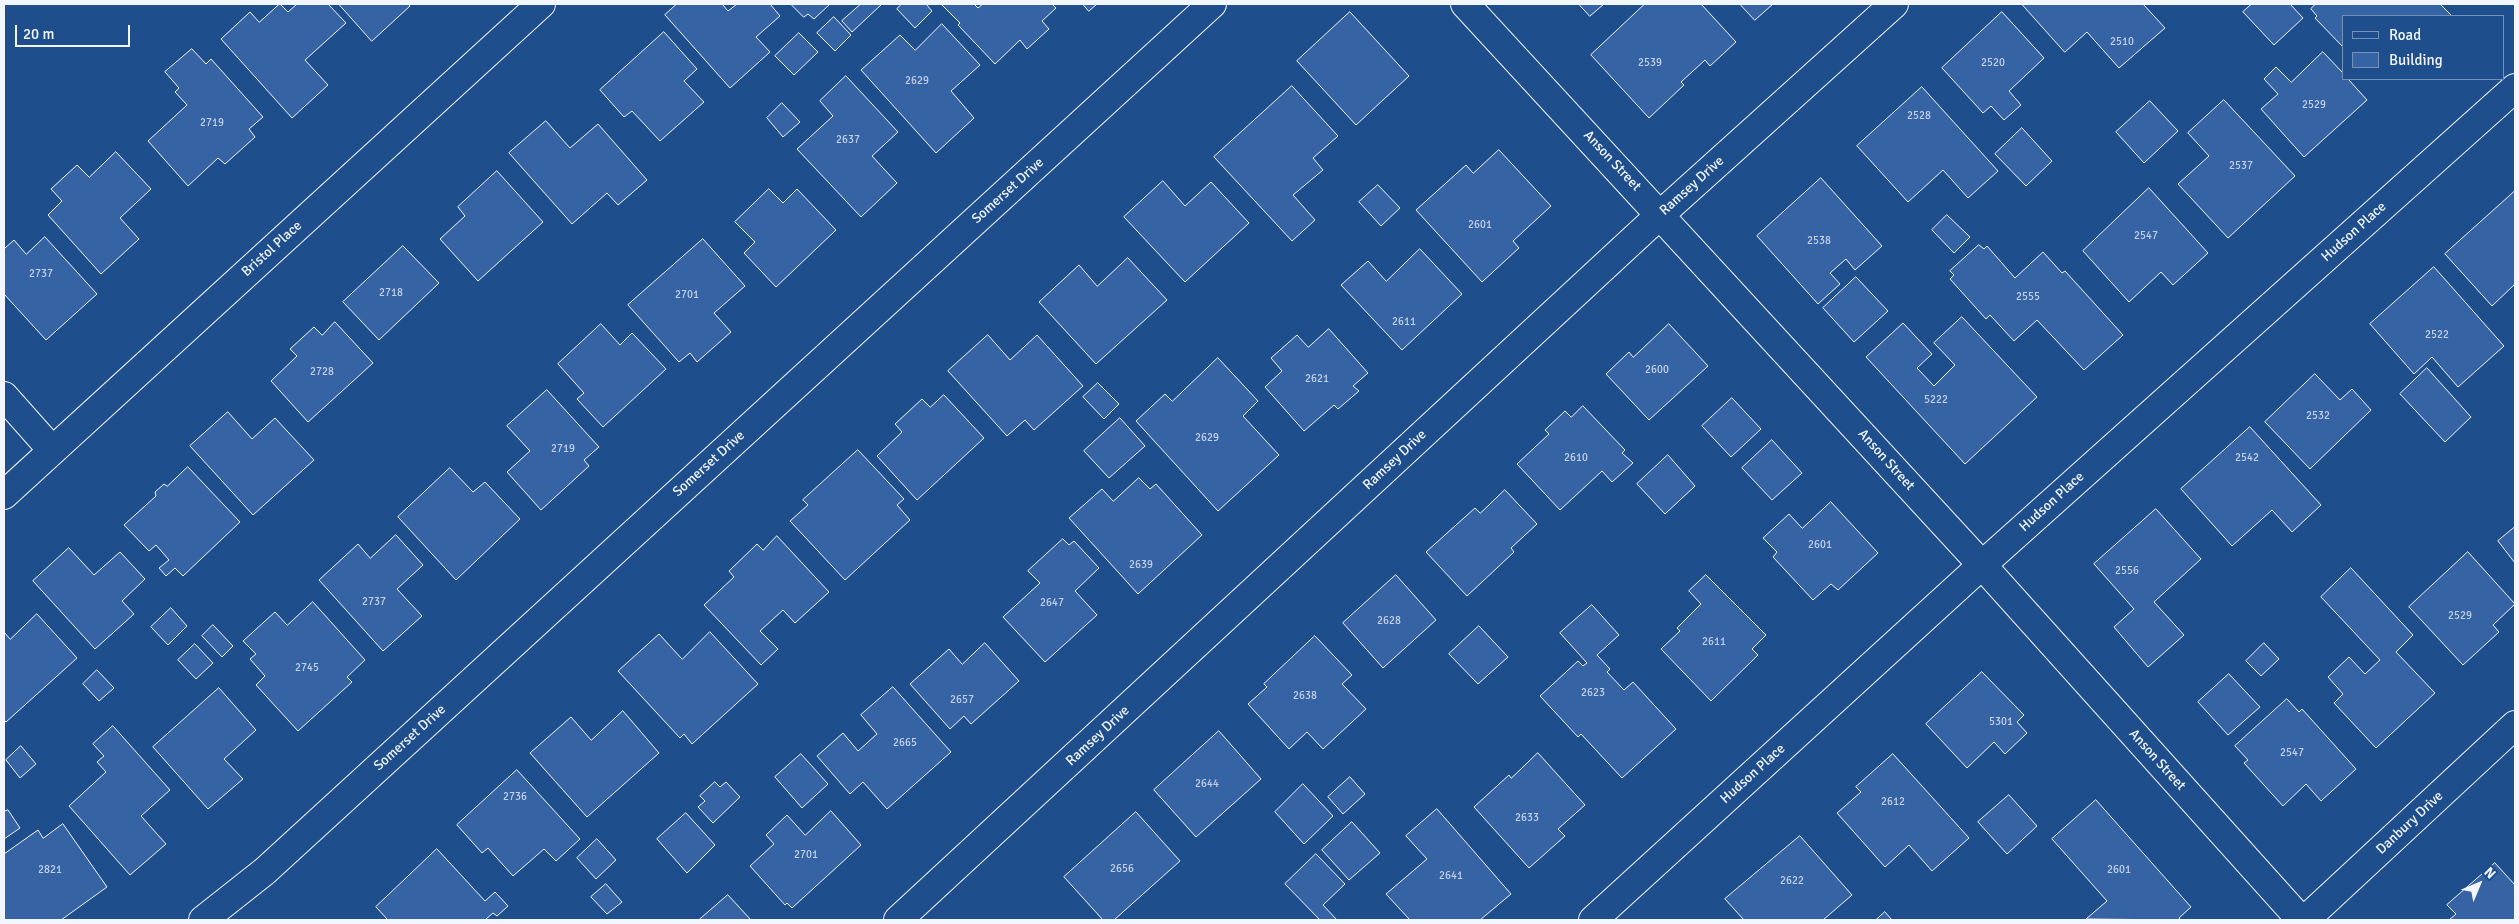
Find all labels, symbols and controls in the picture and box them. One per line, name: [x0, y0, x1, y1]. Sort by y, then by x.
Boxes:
scale bar: [18, 15, 132, 47]
legend: [2342, 15, 2504, 80]
text: 20 m: [23, 25, 54, 43]
text: Road: [2389, 26, 2421, 44]
house number: 2510: [2110, 35, 2134, 49]
text: Building: [2389, 51, 2443, 69]
house number: 2539: [1638, 56, 1662, 70]
house number: 2520: [1981, 56, 2005, 70]
house number: 2629: [905, 74, 929, 88]
house number: 2529: [2302, 98, 2326, 112]
house number: 2528: [1907, 109, 1931, 123]
house number: 2719: [200, 116, 224, 130]
street label: Anson Street: [1580, 127, 1644, 195]
house number: 2637: [836, 133, 860, 147]
street label: Ramsey Drive: [1656, 153, 1728, 219]
street label: Somerset Drive: [969, 154, 1047, 228]
house number: 2537: [2229, 159, 2253, 173]
street label: Hudson Place: [2318, 199, 2390, 265]
street label: Bristol Place: [238, 218, 306, 280]
house number: 2601: [1468, 218, 1492, 232]
house number: 2547: [2134, 229, 2158, 243]
house number: 2538: [1807, 234, 1831, 248]
house number: 2737: [29, 267, 53, 281]
house number: 2718: [379, 286, 403, 300]
house number: 2701: [675, 288, 699, 302]
house number: 2555: [2016, 290, 2040, 304]
house number: 2611: [1392, 315, 1416, 329]
house number: 2522: [2425, 328, 2449, 342]
house number: 2600: [1645, 363, 1669, 377]
house number: 2728: [310, 365, 334, 379]
house number: 2621: [1305, 372, 1329, 386]
house number: 5222: [1924, 393, 1948, 407]
house number: 2532: [2306, 409, 2330, 423]
street label: Ramsey Drive: [1360, 426, 1430, 494]
street label: Anson Street: [1854, 426, 1918, 494]
street label: Somerset Drive: [670, 427, 748, 501]
house number: 2629: [1195, 431, 1219, 445]
house number: 2719: [551, 442, 575, 456]
house number: 2610: [1564, 451, 1588, 465]
house number: 2542: [2235, 451, 2259, 465]
street label: Hudson Place: [2016, 469, 2088, 535]
house number: 2601: [1808, 538, 1832, 552]
house number: 2639: [1129, 558, 1153, 572]
house number: 2556: [2115, 564, 2139, 578]
house number: 2737: [362, 595, 386, 609]
house number: 2647: [1040, 596, 1064, 610]
house number: 2529: [2448, 609, 2472, 623]
house number: 2628: [1377, 614, 1401, 628]
house number: 2611: [1702, 635, 1726, 649]
house number: 2745: [295, 661, 319, 675]
house number: 2623: [1581, 686, 1605, 700]
house number: 2638: [1293, 689, 1317, 703]
house number: 2657: [950, 693, 974, 707]
street label: Somerset Drive: [371, 701, 449, 775]
street label: Ramsey Drive: [1063, 702, 1133, 770]
house number: 5301: [1989, 715, 2013, 729]
street label: Anson Street: [2125, 726, 2189, 794]
house number: 2665: [893, 736, 917, 750]
street label: Hudson Place: [1717, 741, 1789, 807]
house number: 2547: [2280, 746, 2304, 760]
house number: 2644: [1195, 777, 1219, 791]
street label: Danbury Drive: [2373, 788, 2447, 858]
house number: 2736: [503, 790, 527, 804]
house number: 2612: [1881, 795, 1905, 809]
house number: 2633: [1515, 811, 1539, 825]
house number: 2701: [794, 848, 818, 862]
north arrow: [2454, 859, 2504, 909]
house number: 2656: [1110, 862, 1134, 876]
house number: 2821: [38, 863, 62, 877]
house number: 2601: [2107, 863, 2131, 877]
text: N: [2481, 864, 2499, 882]
house number: 2641: [1439, 869, 1463, 883]
house number: 2622: [1780, 874, 1804, 888]

